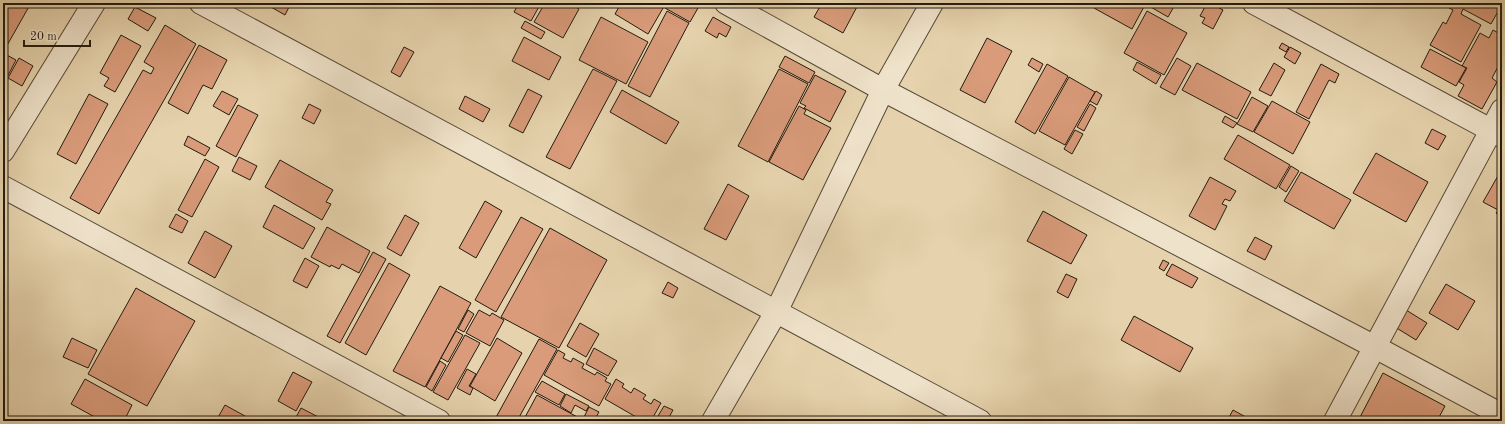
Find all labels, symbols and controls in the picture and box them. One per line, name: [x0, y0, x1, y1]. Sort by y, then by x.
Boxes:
scale bar: [24, 22, 90, 48]
text: 20 m: [30, 31, 57, 43]

